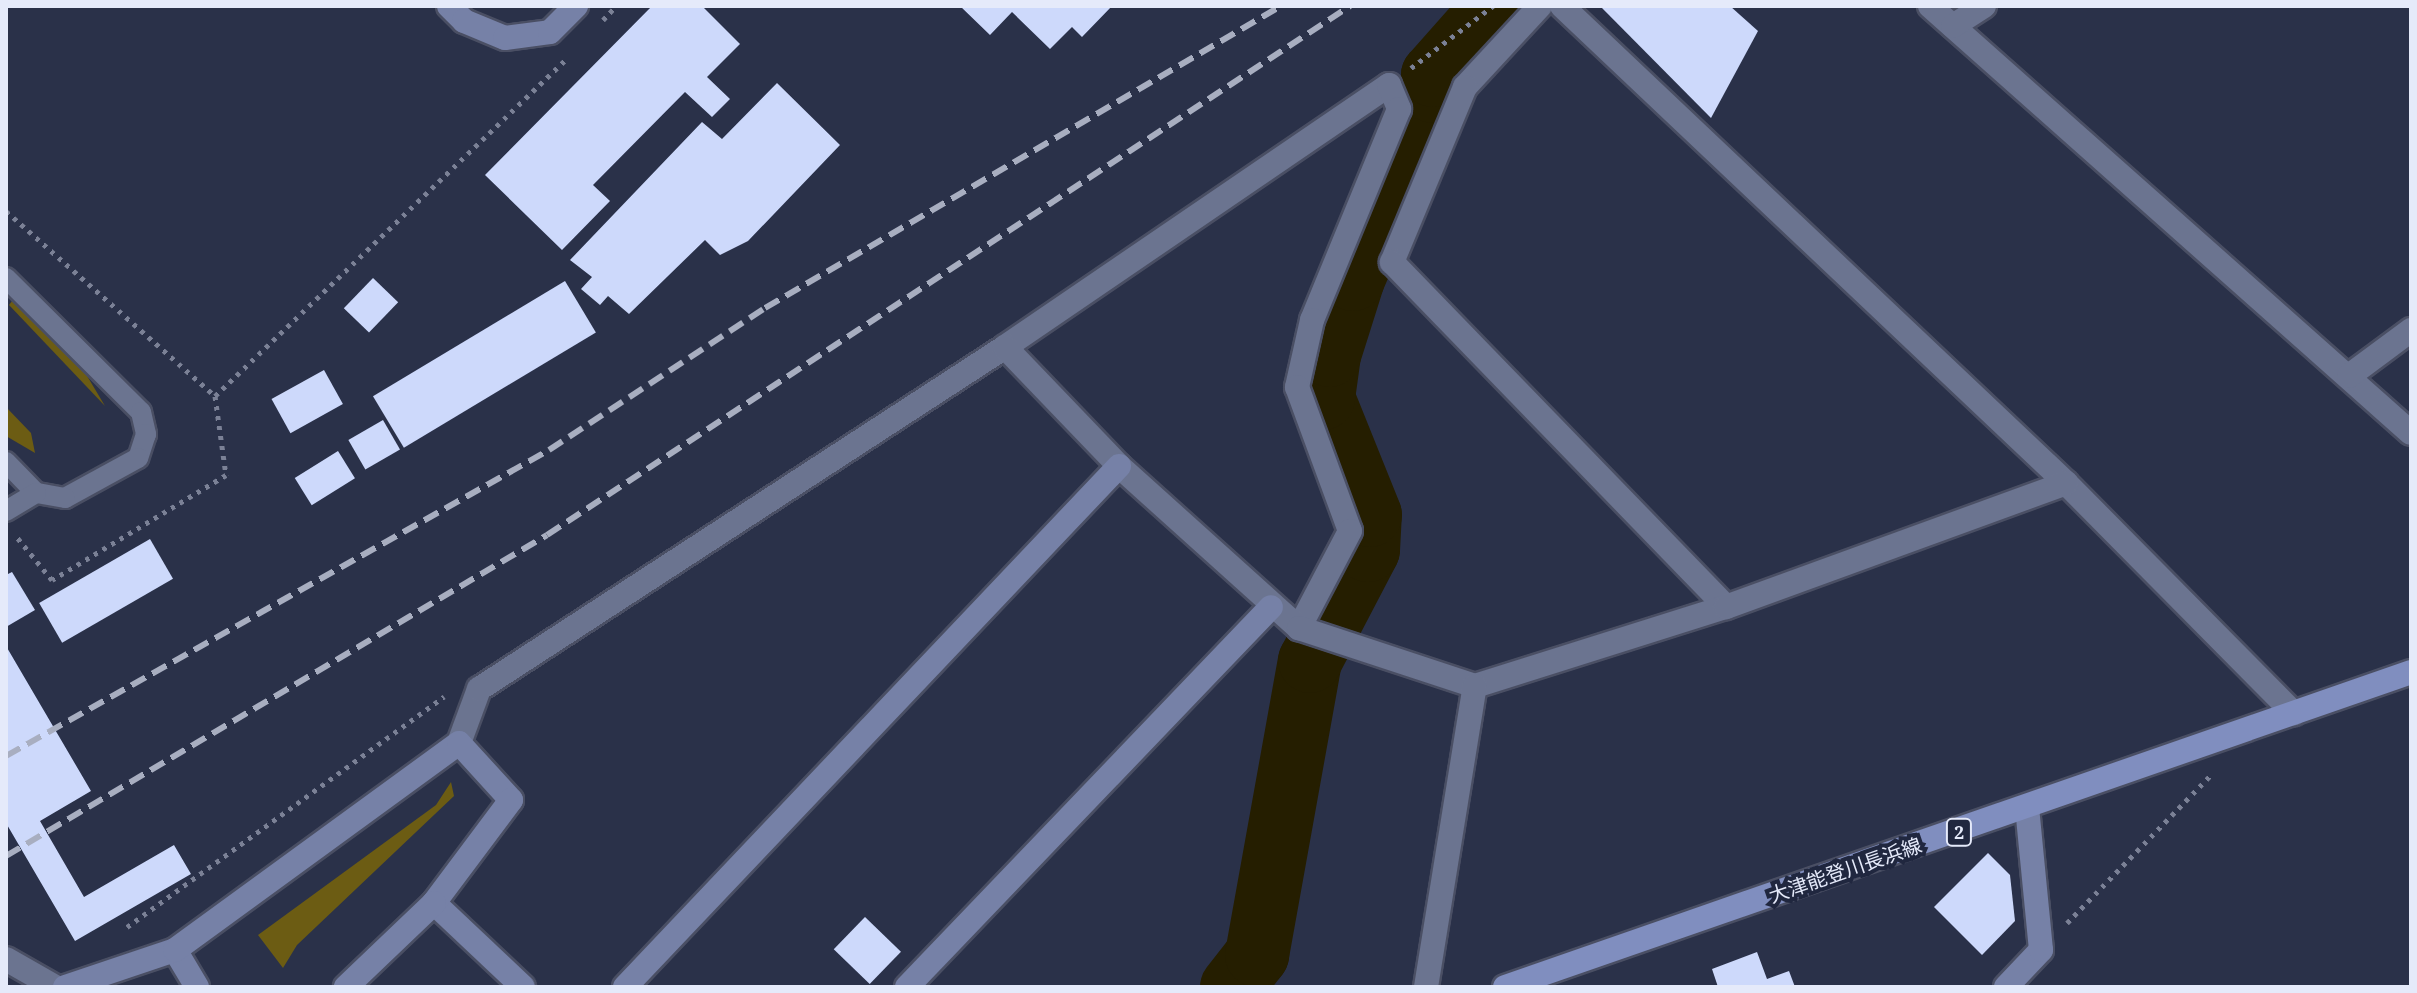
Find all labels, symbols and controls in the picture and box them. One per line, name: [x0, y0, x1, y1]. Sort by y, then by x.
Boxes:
road number: 2: [1945, 818, 1973, 846]
street label: 大津能登川長浜線: [1765, 833, 1925, 907]

